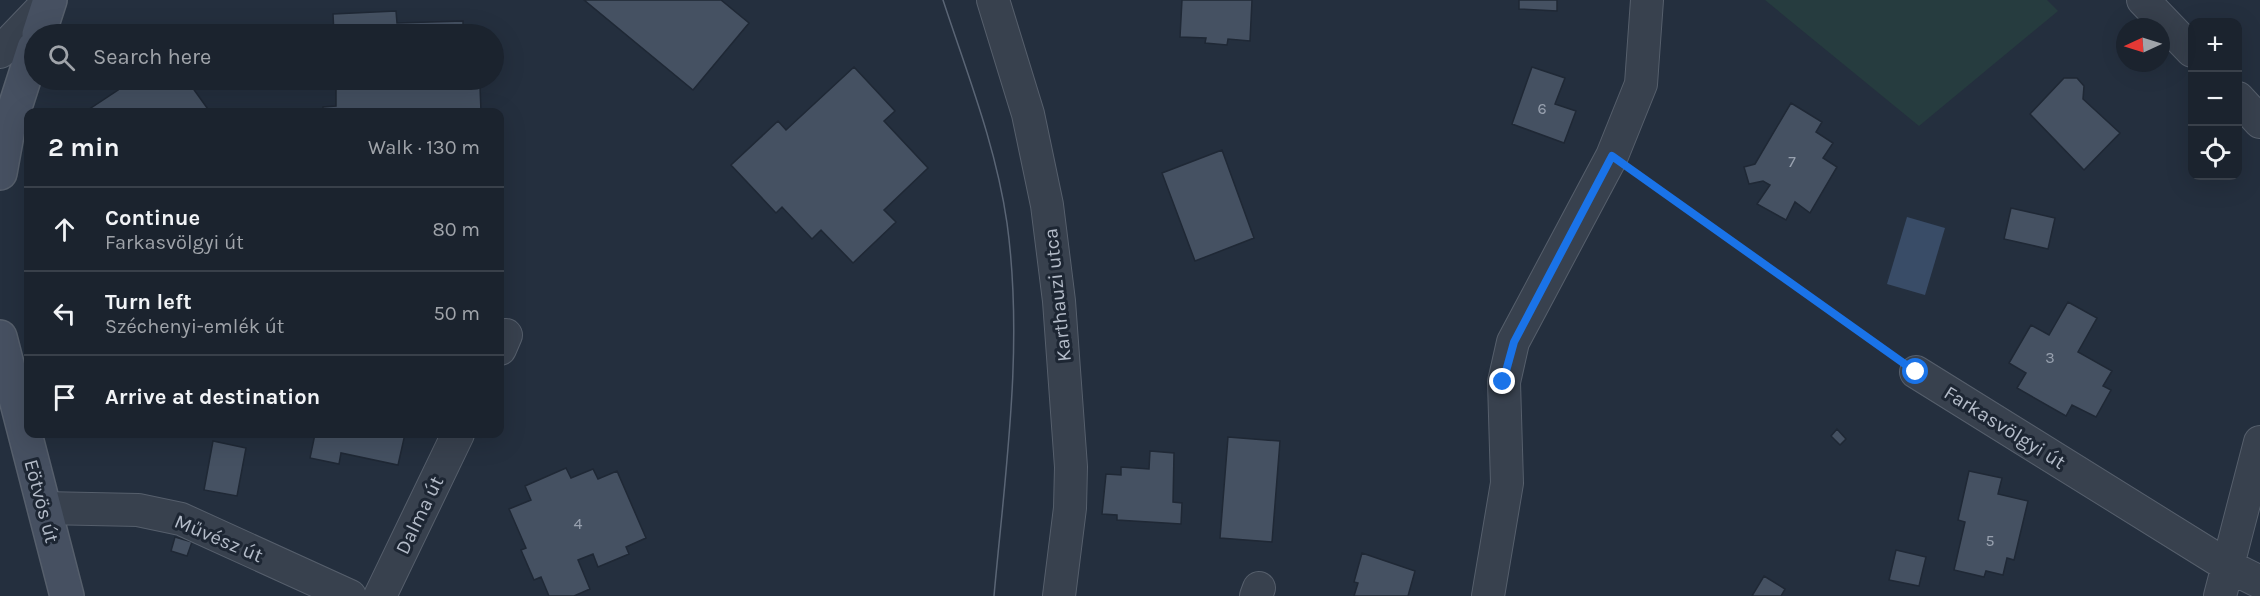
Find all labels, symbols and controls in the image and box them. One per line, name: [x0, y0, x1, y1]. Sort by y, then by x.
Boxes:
north arrow: [2116, 18, 2170, 72]
map controls: [2188, 18, 2242, 180]
button: +: [2188, 18, 2242, 72]
search box: [24, 24, 504, 90]
icon: search: [45, 41, 78, 74]
text: Search here: [93, 44, 211, 70]
button: −: [2188, 72, 2242, 126]
house number: 6: [1537, 99, 1547, 118]
button: locate: [2188, 126, 2242, 180]
text: 2 min: [48, 132, 120, 163]
text: Walk · 130 m: [368, 136, 480, 159]
house number: 7: [1788, 152, 1796, 171]
text: Continue: [105, 205, 200, 231]
icon: ahead: [48, 213, 81, 246]
text: 80 m: [432, 218, 480, 241]
street label: Karthauzi utca: [1039, 227, 1076, 363]
text: Farkasvölgyi út: [105, 231, 244, 254]
text: Turn left: [105, 289, 192, 315]
icon: left: [48, 297, 81, 330]
text: 50 m: [433, 302, 480, 325]
text: Széchenyi-emlék út: [105, 315, 284, 338]
house number: 3: [2045, 348, 2055, 367]
route start: [1902, 358, 1928, 384]
route end: [1489, 368, 1515, 394]
icon: arrive: [48, 381, 81, 414]
street label: Farkasvölgyi út: [1940, 381, 2070, 474]
text: Arrive at destination: [105, 384, 320, 410]
street label: Eötvös út: [19, 457, 64, 546]
street label: Dalma út: [391, 472, 448, 558]
street label: Művész út: [171, 510, 267, 568]
house number: 4: [574, 514, 583, 533]
house number: 5: [1985, 531, 1995, 550]

